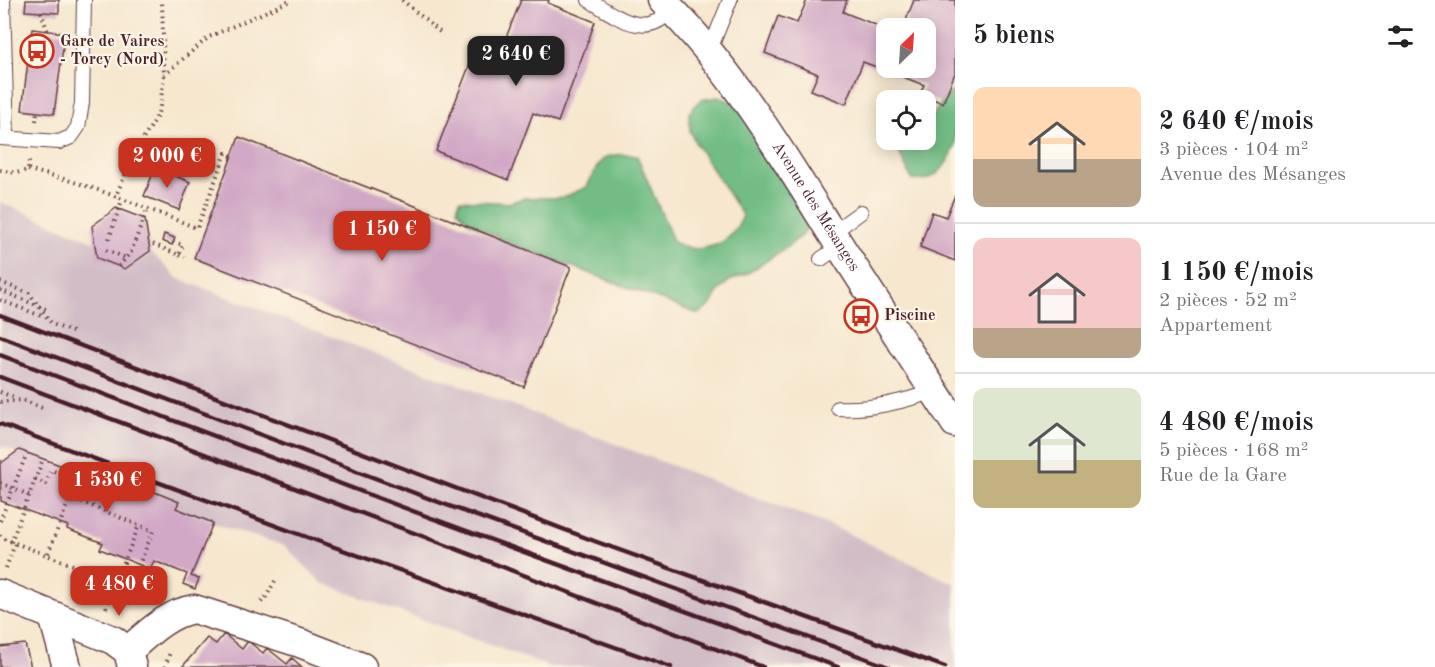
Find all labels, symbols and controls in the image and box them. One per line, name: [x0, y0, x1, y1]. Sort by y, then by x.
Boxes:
north arrow: [876, 18, 936, 78]
map controls: [876, 18, 936, 150]
icon: filters: [1384, 20, 1417, 53]
text: 5 biens: [973, 23, 1055, 49]
bus stop icon: Gare de Vaires - Torcy (Nord): [19, 33, 55, 69]
place label: Gare de Vaires - Torcy (Nord): [60, 34, 164, 68]
pin: 2 640 €: [461, 36, 571, 87]
text: 2 640 €: [481, 45, 551, 65]
button: locate: [876, 90, 936, 150]
text: 2 640 €/mois: [1159, 109, 1313, 135]
icon: home: [1021, 111, 1093, 183]
pin: 2 000 €: [112, 138, 222, 189]
street label: Avenue des Mésanges: [769, 139, 862, 274]
text: 3 pièces · 104 m²: [1159, 140, 1308, 160]
text: 2 000 €: [132, 147, 202, 167]
text: Avenue des Mésanges: [1159, 165, 1346, 185]
pin: 1 150 €: [327, 211, 437, 262]
text: 1 150 €: [347, 220, 417, 240]
text: 1 150 €/mois: [1159, 260, 1313, 286]
icon: home: [1021, 262, 1093, 334]
text: 2 pièces · 52 m²: [1159, 291, 1297, 311]
bus stop icon: Piscine: [843, 298, 879, 334]
place label: Piscine: [884, 308, 936, 324]
text: Appartement: [1159, 316, 1272, 336]
text: 4 480 €/mois: [1159, 410, 1313, 436]
icon: home: [1021, 412, 1093, 484]
text: 5 pièces · 168 m²: [1159, 441, 1308, 461]
pin: 1 530 €: [52, 462, 162, 513]
text: Rue de la Gare: [1159, 466, 1287, 486]
text: 1 530 €: [72, 471, 142, 491]
pin: 4 480 €: [64, 566, 174, 617]
text: 4 480 €: [84, 575, 154, 595]

